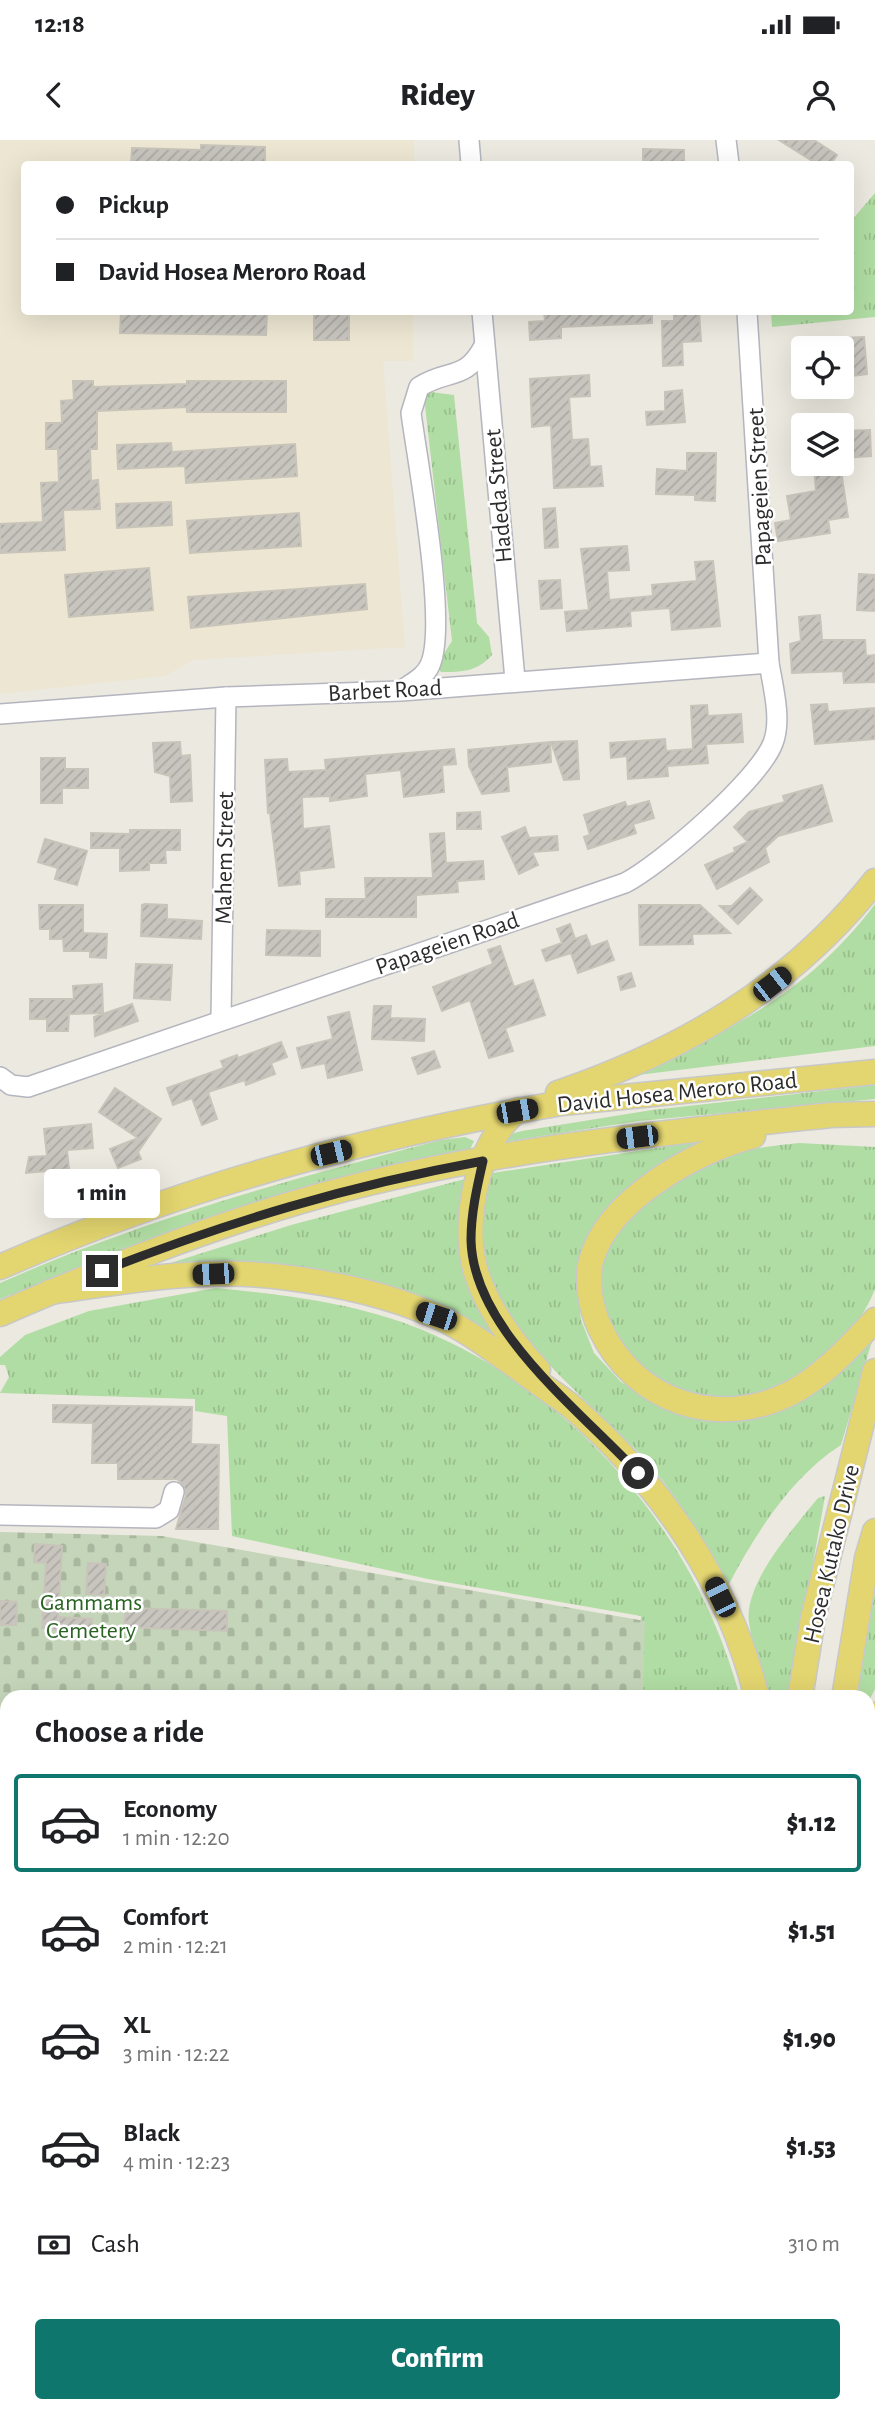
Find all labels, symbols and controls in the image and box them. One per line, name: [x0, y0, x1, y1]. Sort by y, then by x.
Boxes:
text: 12:18: [35, 11, 85, 37]
icon: back: [35, 76, 73, 114]
icon: person: [802, 76, 840, 114]
text: Ridey: [400, 79, 475, 111]
text: Pickup: [98, 192, 169, 218]
text: David Hosea Meroro Road: [98, 259, 366, 285]
map controls: [791, 336, 854, 476]
button: locate: [791, 336, 854, 399]
street label: Papageien Street: [744, 407, 776, 567]
button: layers: [791, 413, 854, 476]
street label: Hadeda Street: [481, 428, 517, 564]
street label: Barbet Road: [327, 676, 443, 706]
street label: Mahem Street: [212, 791, 238, 925]
street label: Papageien Road: [373, 908, 522, 980]
car: [749, 963, 796, 1005]
street label: David Hosea Meroro Road: [556, 1068, 798, 1118]
car: [495, 1097, 540, 1125]
car: [615, 1124, 660, 1150]
car: [309, 1138, 354, 1168]
callout: 1 min: [44, 1170, 160, 1218]
text: 1 min: [78, 1182, 126, 1205]
route end: [86, 1255, 118, 1287]
car: [192, 1263, 235, 1285]
car: [413, 1300, 460, 1332]
route start: [622, 1457, 654, 1489]
street label: Hosea Kutako Drive: [800, 1463, 864, 1646]
car: [702, 1574, 739, 1620]
park label: Gammams Cemetery: [40, 1591, 142, 1643]
text: Choose a ride: [35, 1716, 204, 1748]
icon: car: [39, 1792, 102, 1855]
text: Economy: [123, 1796, 217, 1822]
text: $1.12: [787, 1810, 836, 1836]
text: 1 min · 12:20: [123, 1827, 230, 1850]
icon: car: [39, 1900, 102, 1963]
text: Comfort: [123, 1904, 208, 1930]
text: $1.51: [788, 1918, 836, 1944]
text: 2 min · 12:21: [123, 1935, 228, 1958]
icon: car: [39, 2008, 102, 2071]
text: XL: [123, 2012, 150, 2038]
text: $1.90: [782, 2026, 836, 2052]
text: 3 min · 12:22: [123, 2043, 230, 2066]
icon: car: [39, 2116, 102, 2179]
text: Black: [123, 2120, 180, 2146]
text: $1.53: [786, 2134, 836, 2160]
text: 4 min · 12:23: [123, 2151, 230, 2174]
icon: cash: [35, 2226, 73, 2264]
text: Cash: [91, 2231, 140, 2257]
text: 310 m: [788, 2233, 840, 2256]
button: Confirm: [35, 2319, 840, 2399]

